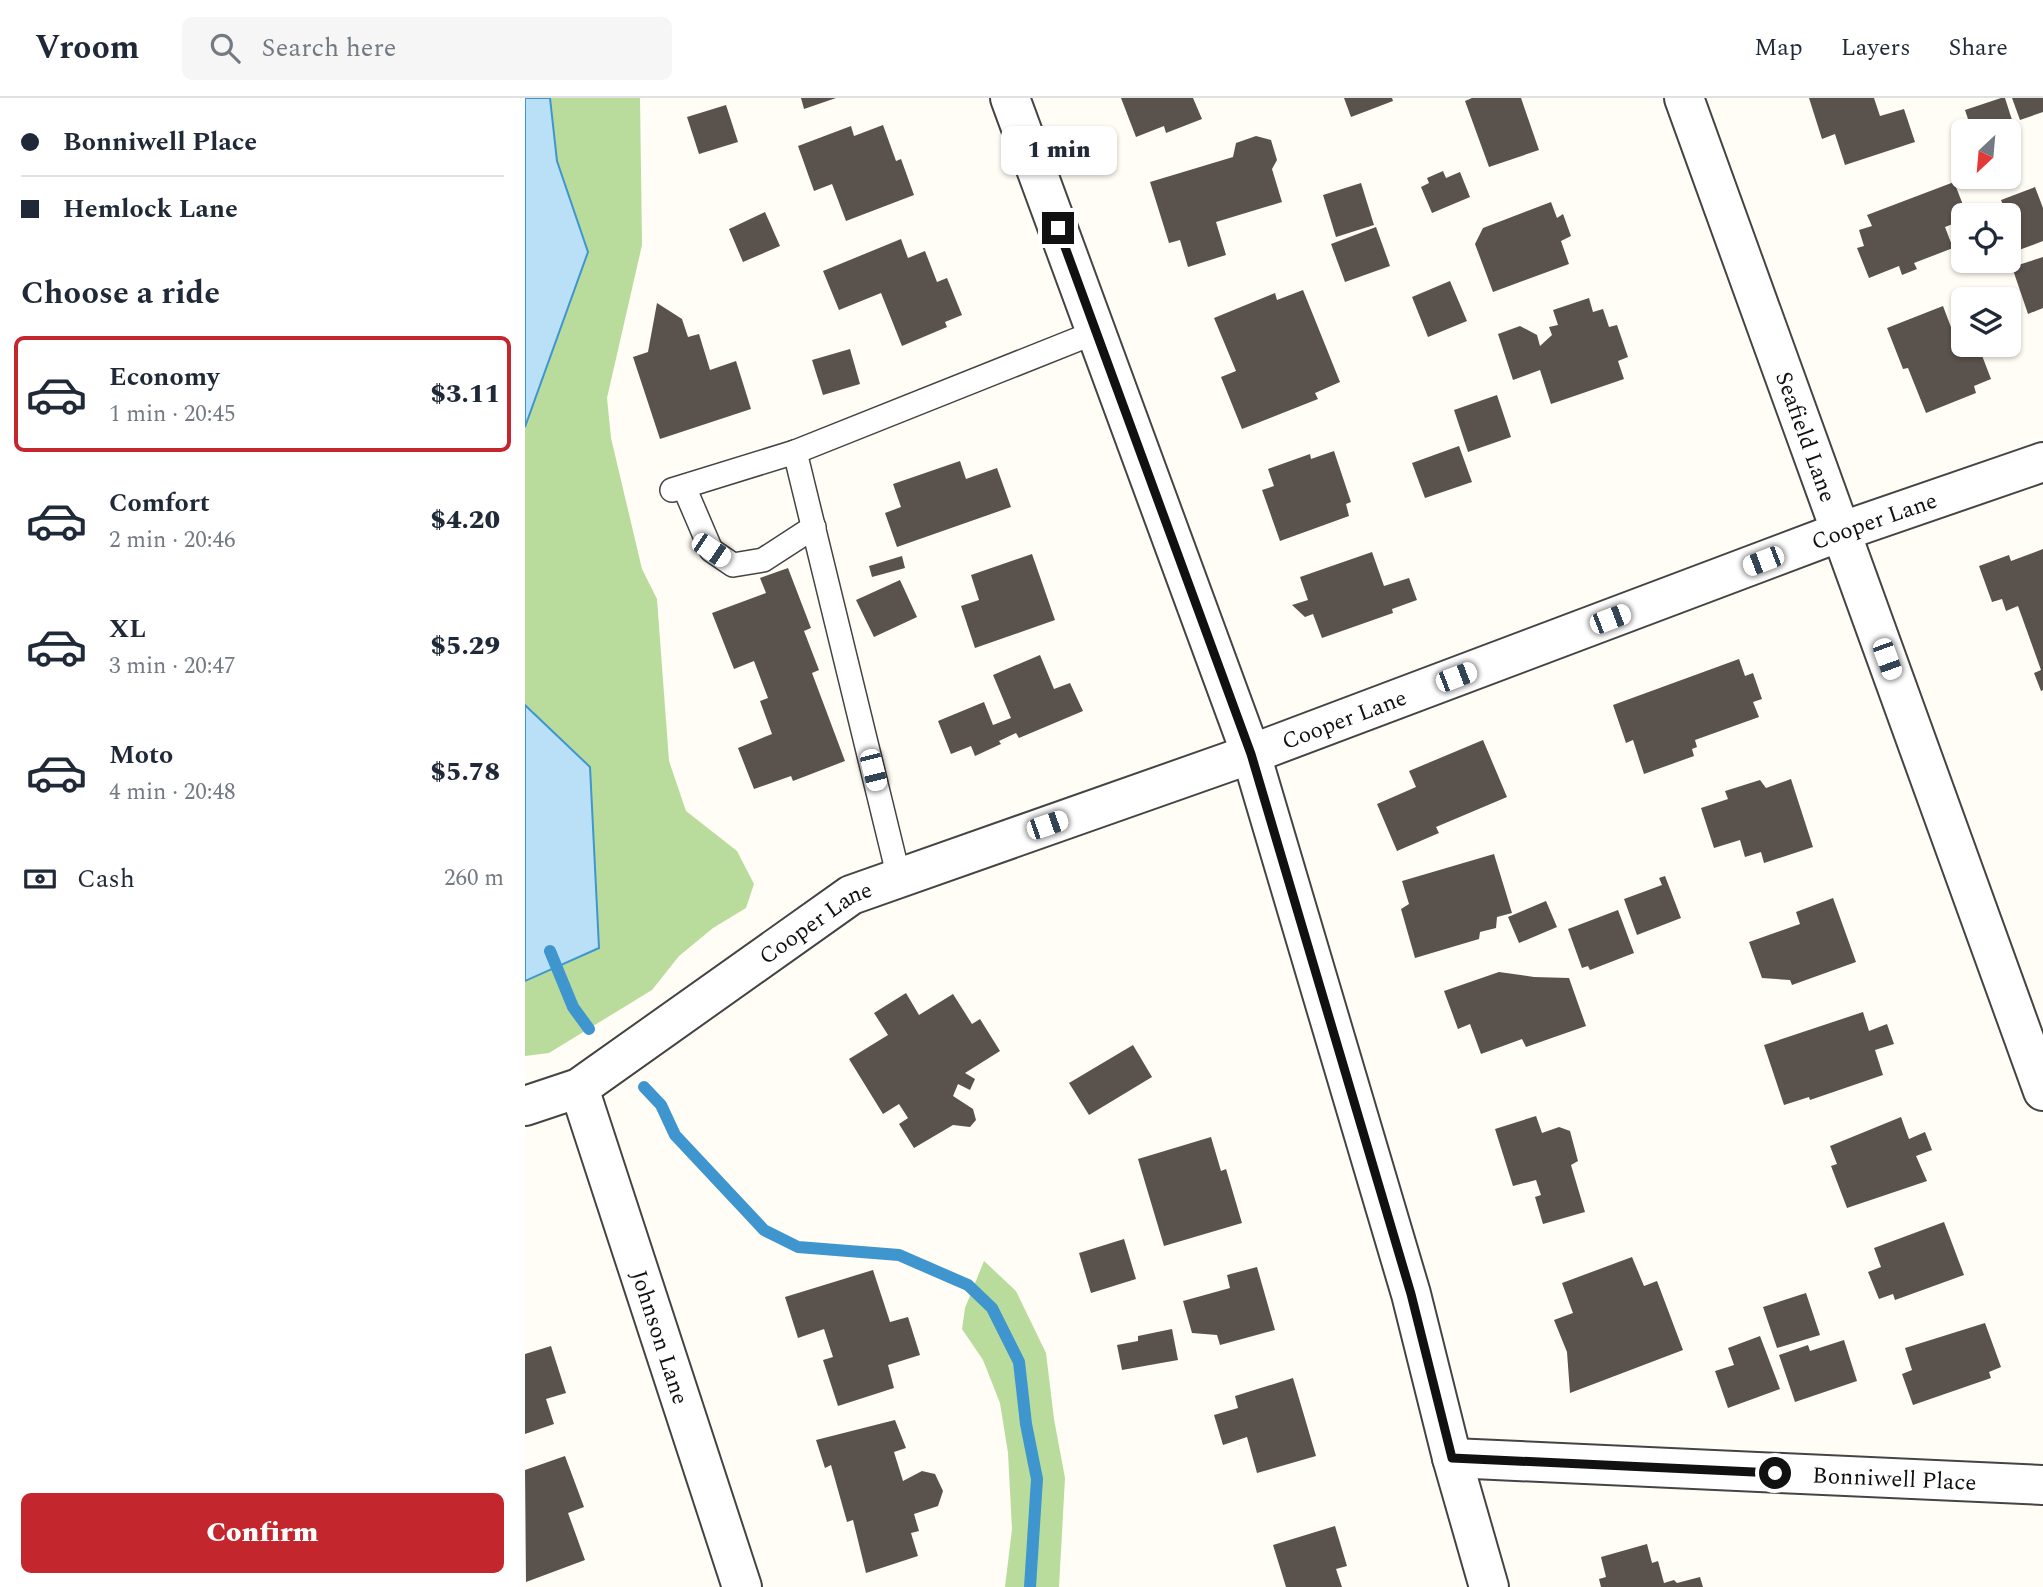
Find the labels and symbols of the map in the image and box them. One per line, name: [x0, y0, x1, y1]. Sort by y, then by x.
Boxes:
north arrow: [1951, 119, 2021, 189]
callout: 1 min: [1000, 127, 1116, 176]
route end: [1042, 212, 1074, 244]
street label: Seafield Lane: [1765, 367, 1845, 507]
street label: Cooper Lane: [1807, 484, 1942, 560]
car: [688, 530, 735, 570]
car: [1740, 544, 1787, 578]
car: [1587, 602, 1634, 636]
car: [1870, 636, 1905, 682]
car: [1433, 660, 1480, 694]
street label: Cooper Lane: [1277, 681, 1412, 760]
car: [858, 747, 889, 793]
car: [1024, 808, 1071, 842]
street label: Cooper Lane: [752, 873, 877, 974]
street label: Johnson Lane: [621, 1266, 697, 1409]
route start: [1759, 1457, 1791, 1489]
street label: Bonniwell Place: [1812, 1458, 1977, 1501]

